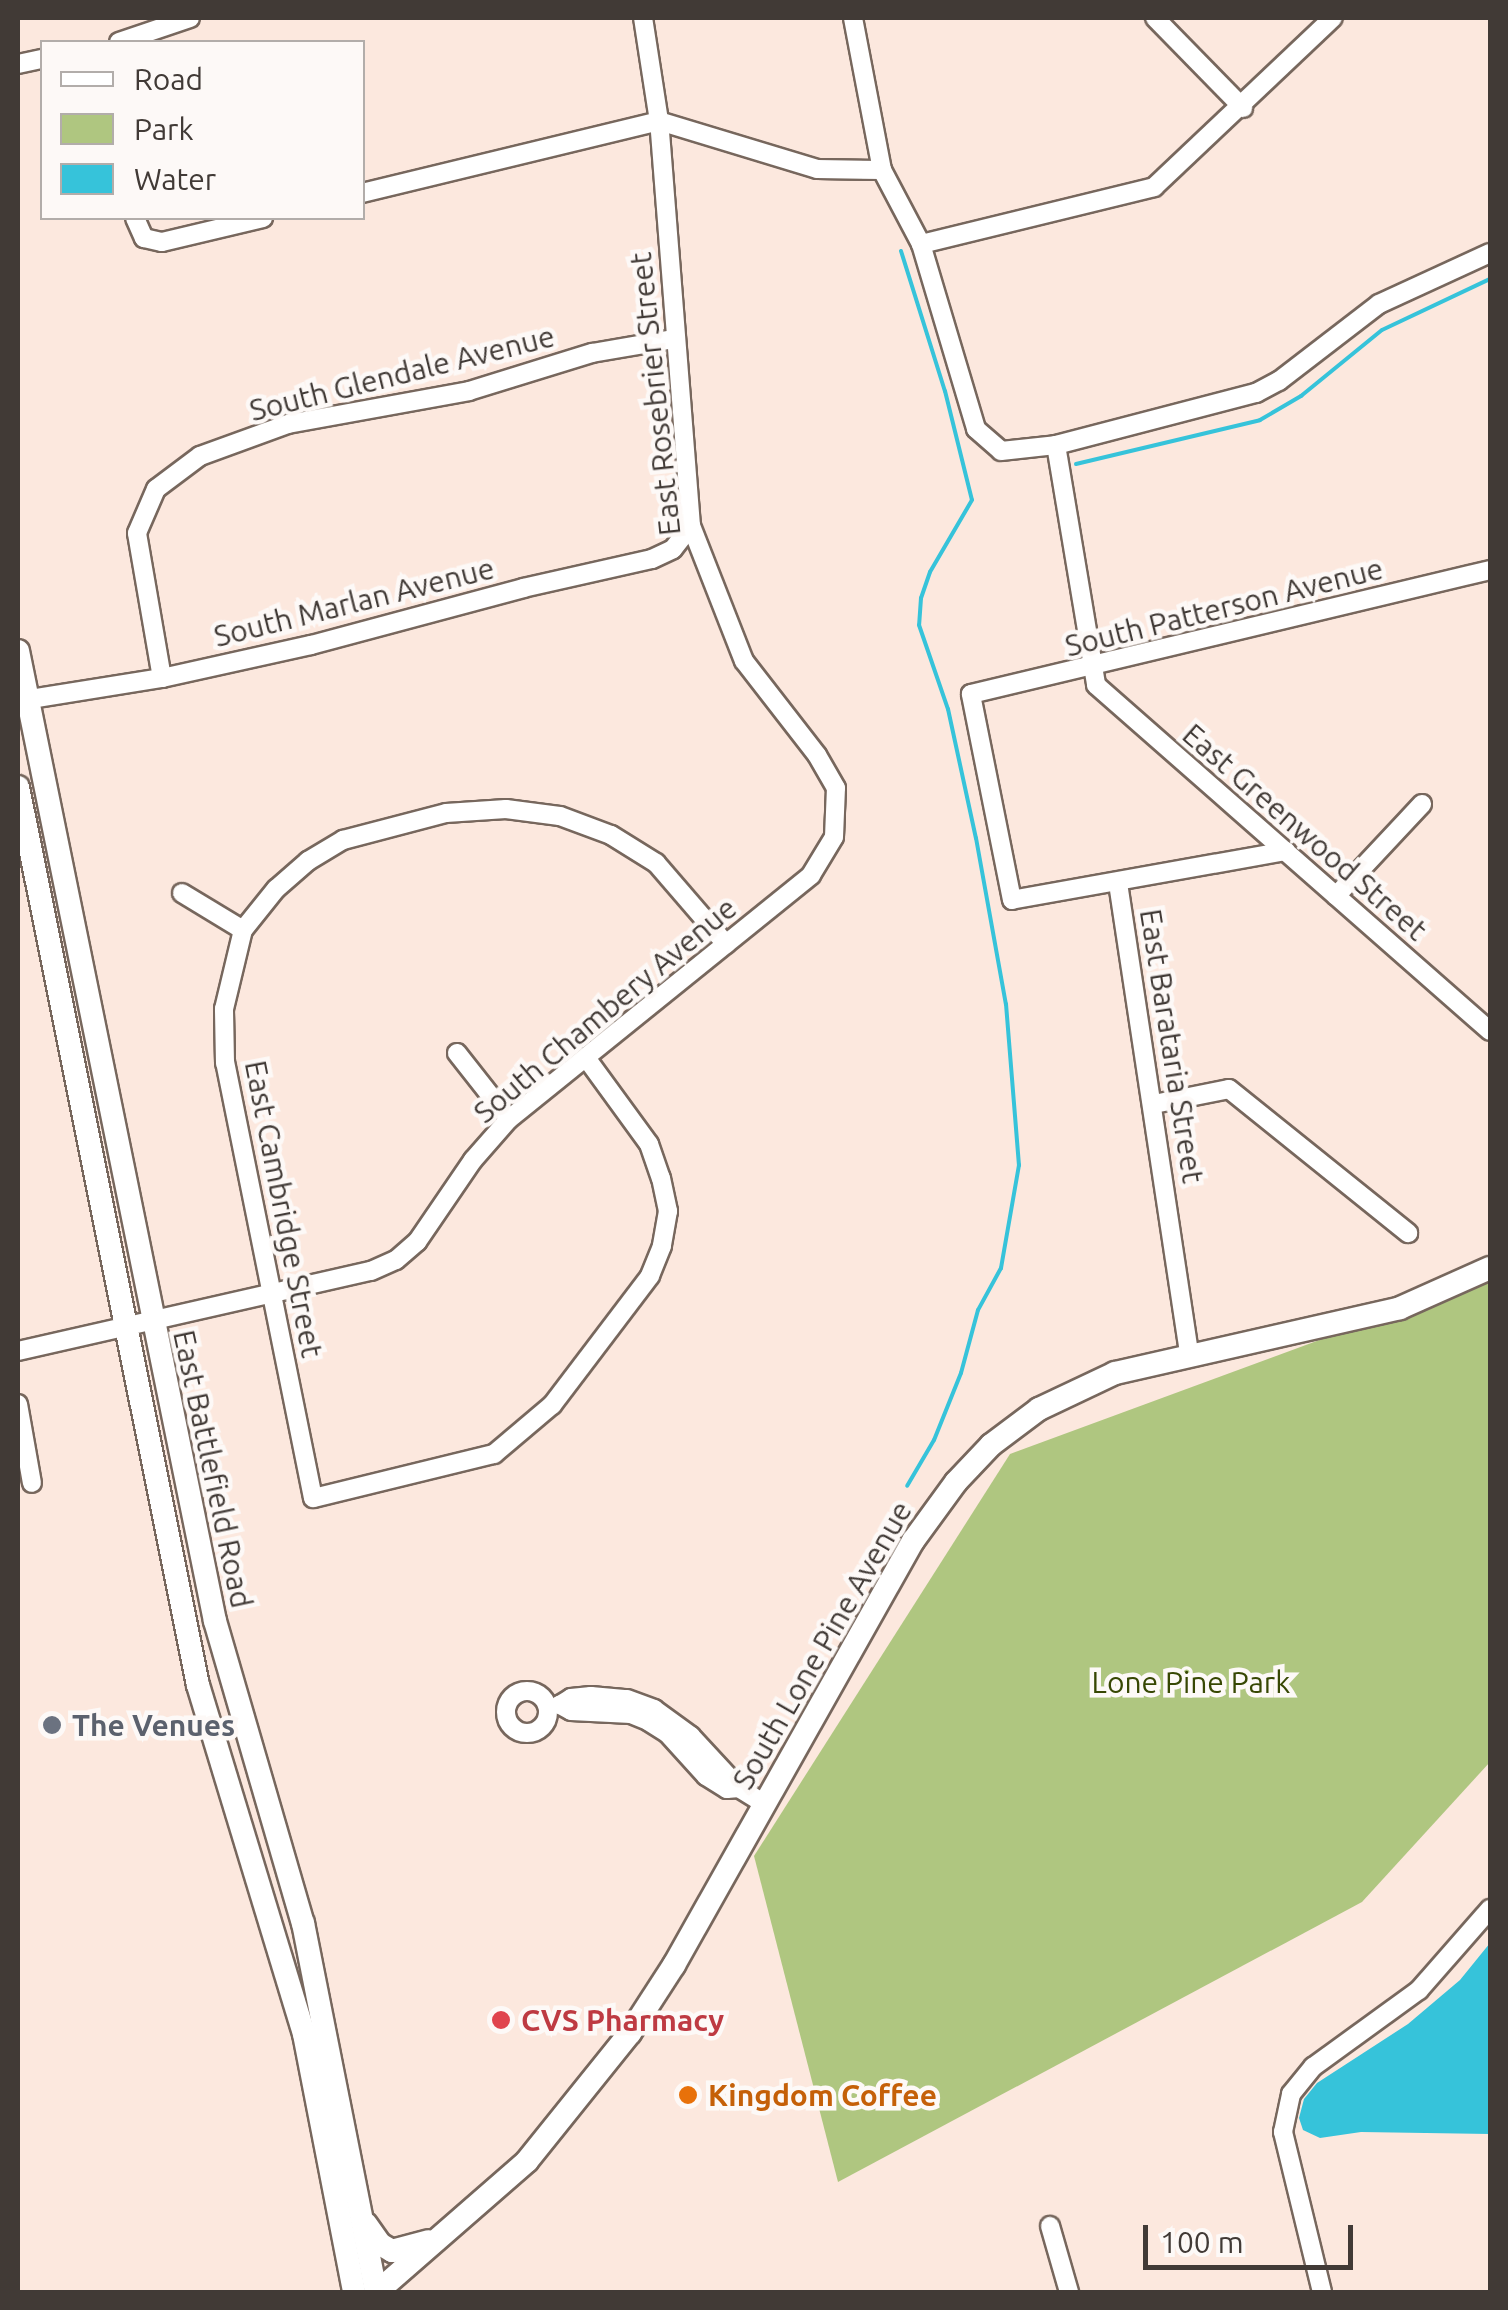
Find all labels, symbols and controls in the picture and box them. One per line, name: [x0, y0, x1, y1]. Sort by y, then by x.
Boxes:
legend: [40, 40, 365, 220]
text: Road: [134, 62, 203, 96]
text: Park: [134, 112, 194, 146]
text: Water: [134, 162, 216, 196]
street label: East Rosebrier Street: [622, 251, 688, 537]
street label: South Glendale Avenue: [246, 318, 558, 428]
street label: South Marlan Avenue: [210, 550, 498, 654]
street label: South Patterson Avenue: [1061, 550, 1387, 664]
street label: East Greenwood Street: [1176, 716, 1434, 948]
street label: South Chambery Avenue: [466, 890, 744, 1130]
street label: East Barataria Street: [1133, 906, 1211, 1186]
street label: East Cambridge Street: [238, 1057, 330, 1361]
street label: East Battlefield Road: [166, 1327, 260, 1611]
street label: South Lone Pine Avenue: [725, 1495, 919, 1795]
park label: Lone Pine Park: [1092, 1664, 1290, 1700]
place label: The Venues: [72, 1707, 235, 1743]
marker: The Venues: [41, 1714, 63, 1736]
place label: CVS Pharmacy: [521, 2002, 724, 2038]
marker: CVS Pharmacy: [490, 2009, 512, 2031]
place label: Kingdom Coffee: [708, 2077, 937, 2113]
marker: Kingdom Coffee: [677, 2084, 699, 2106]
scale bar: [1148, 2205, 1358, 2267]
text: 100 m: [1160, 2225, 1244, 2259]

